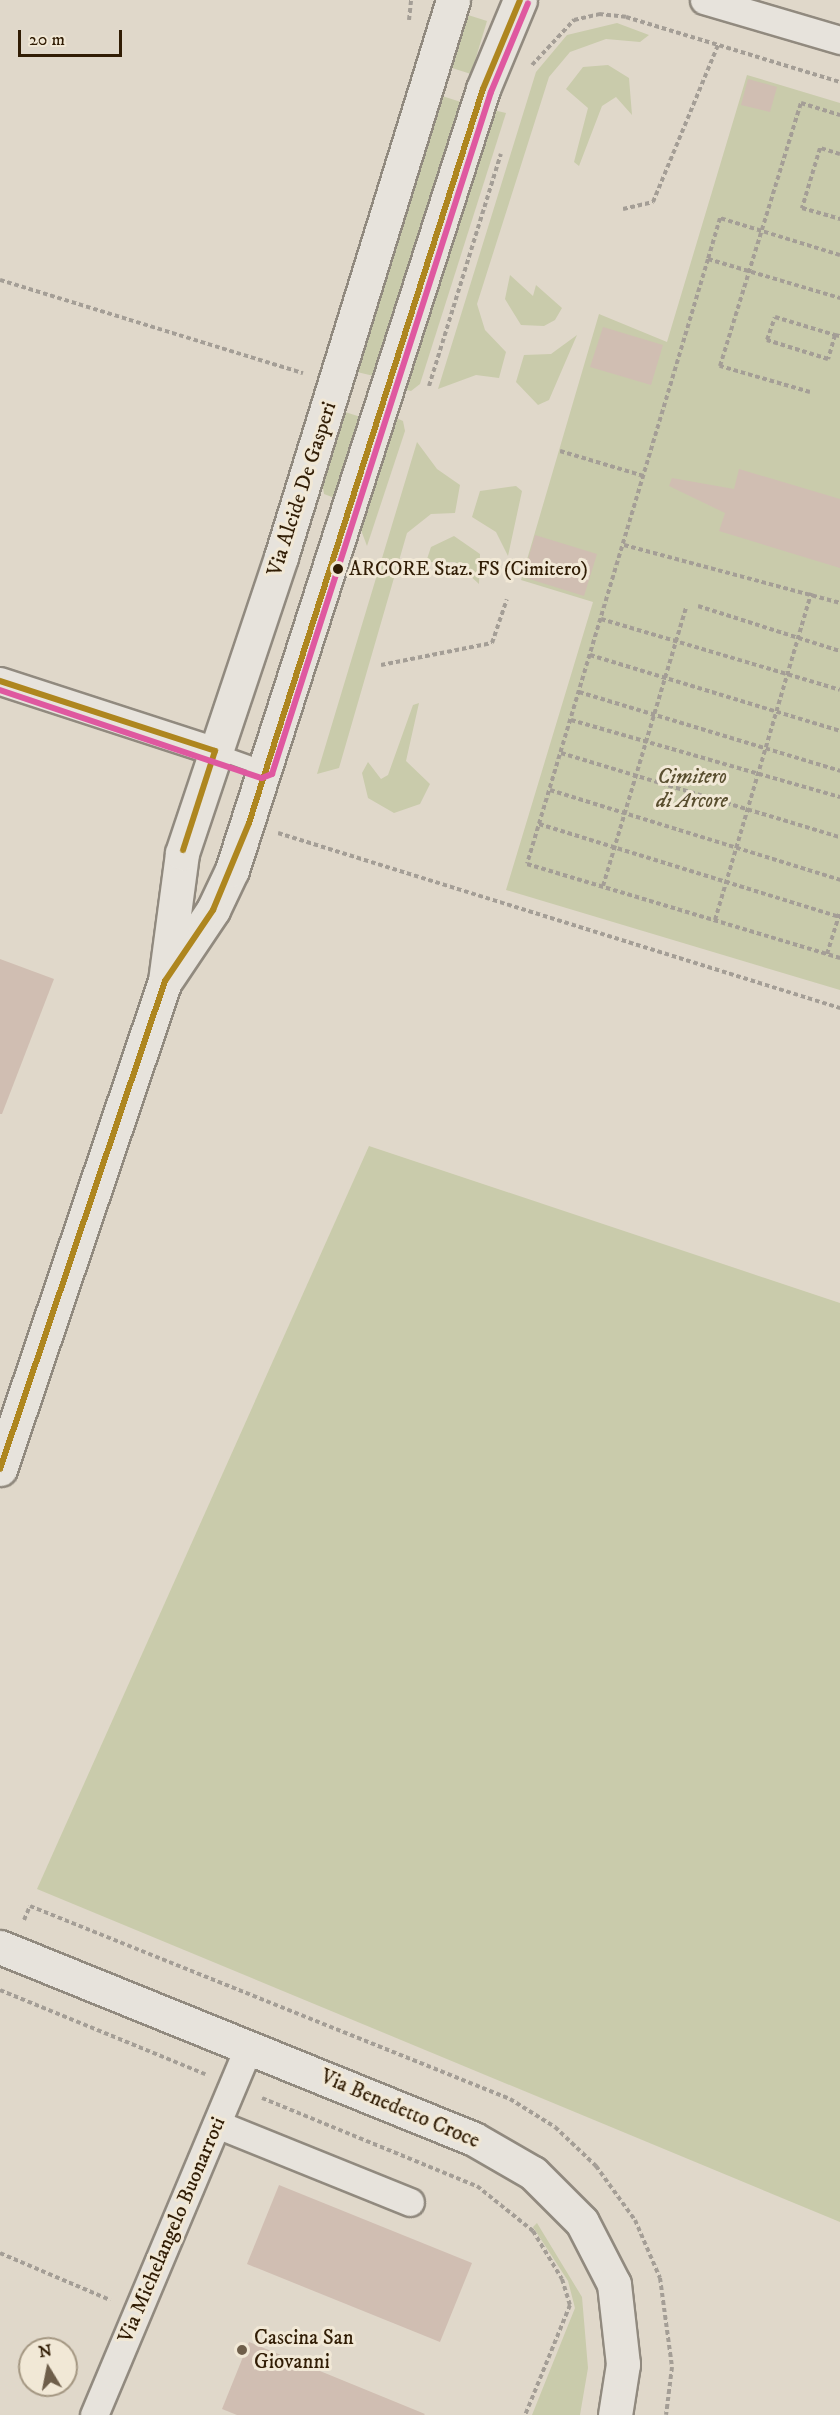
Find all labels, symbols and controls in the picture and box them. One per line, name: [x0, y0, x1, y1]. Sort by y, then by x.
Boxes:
scale bar: [21, 18, 124, 56]
text: 20 m: [29, 29, 65, 51]
street label: Via Alcide De Gasperi: [262, 399, 342, 579]
place label: ARCORE Staz. FS (Cimitero): [349, 557, 588, 581]
marker: ARCORE Staz. FS (Cimitero): [332, 563, 344, 575]
park label: Cimitero di Arcore: [656, 764, 728, 814]
street label: Via Benedetto Croce: [317, 2064, 483, 2154]
street label: Via Michelangelo Buonarroti: [113, 2113, 231, 2347]
place label: Cascina San Giovanni: [254, 2325, 354, 2375]
north arrow: [18, 2337, 78, 2397]
text: N: [37, 2340, 53, 2362]
marker: Cascina San Giovanni: [235, 2343, 249, 2357]

